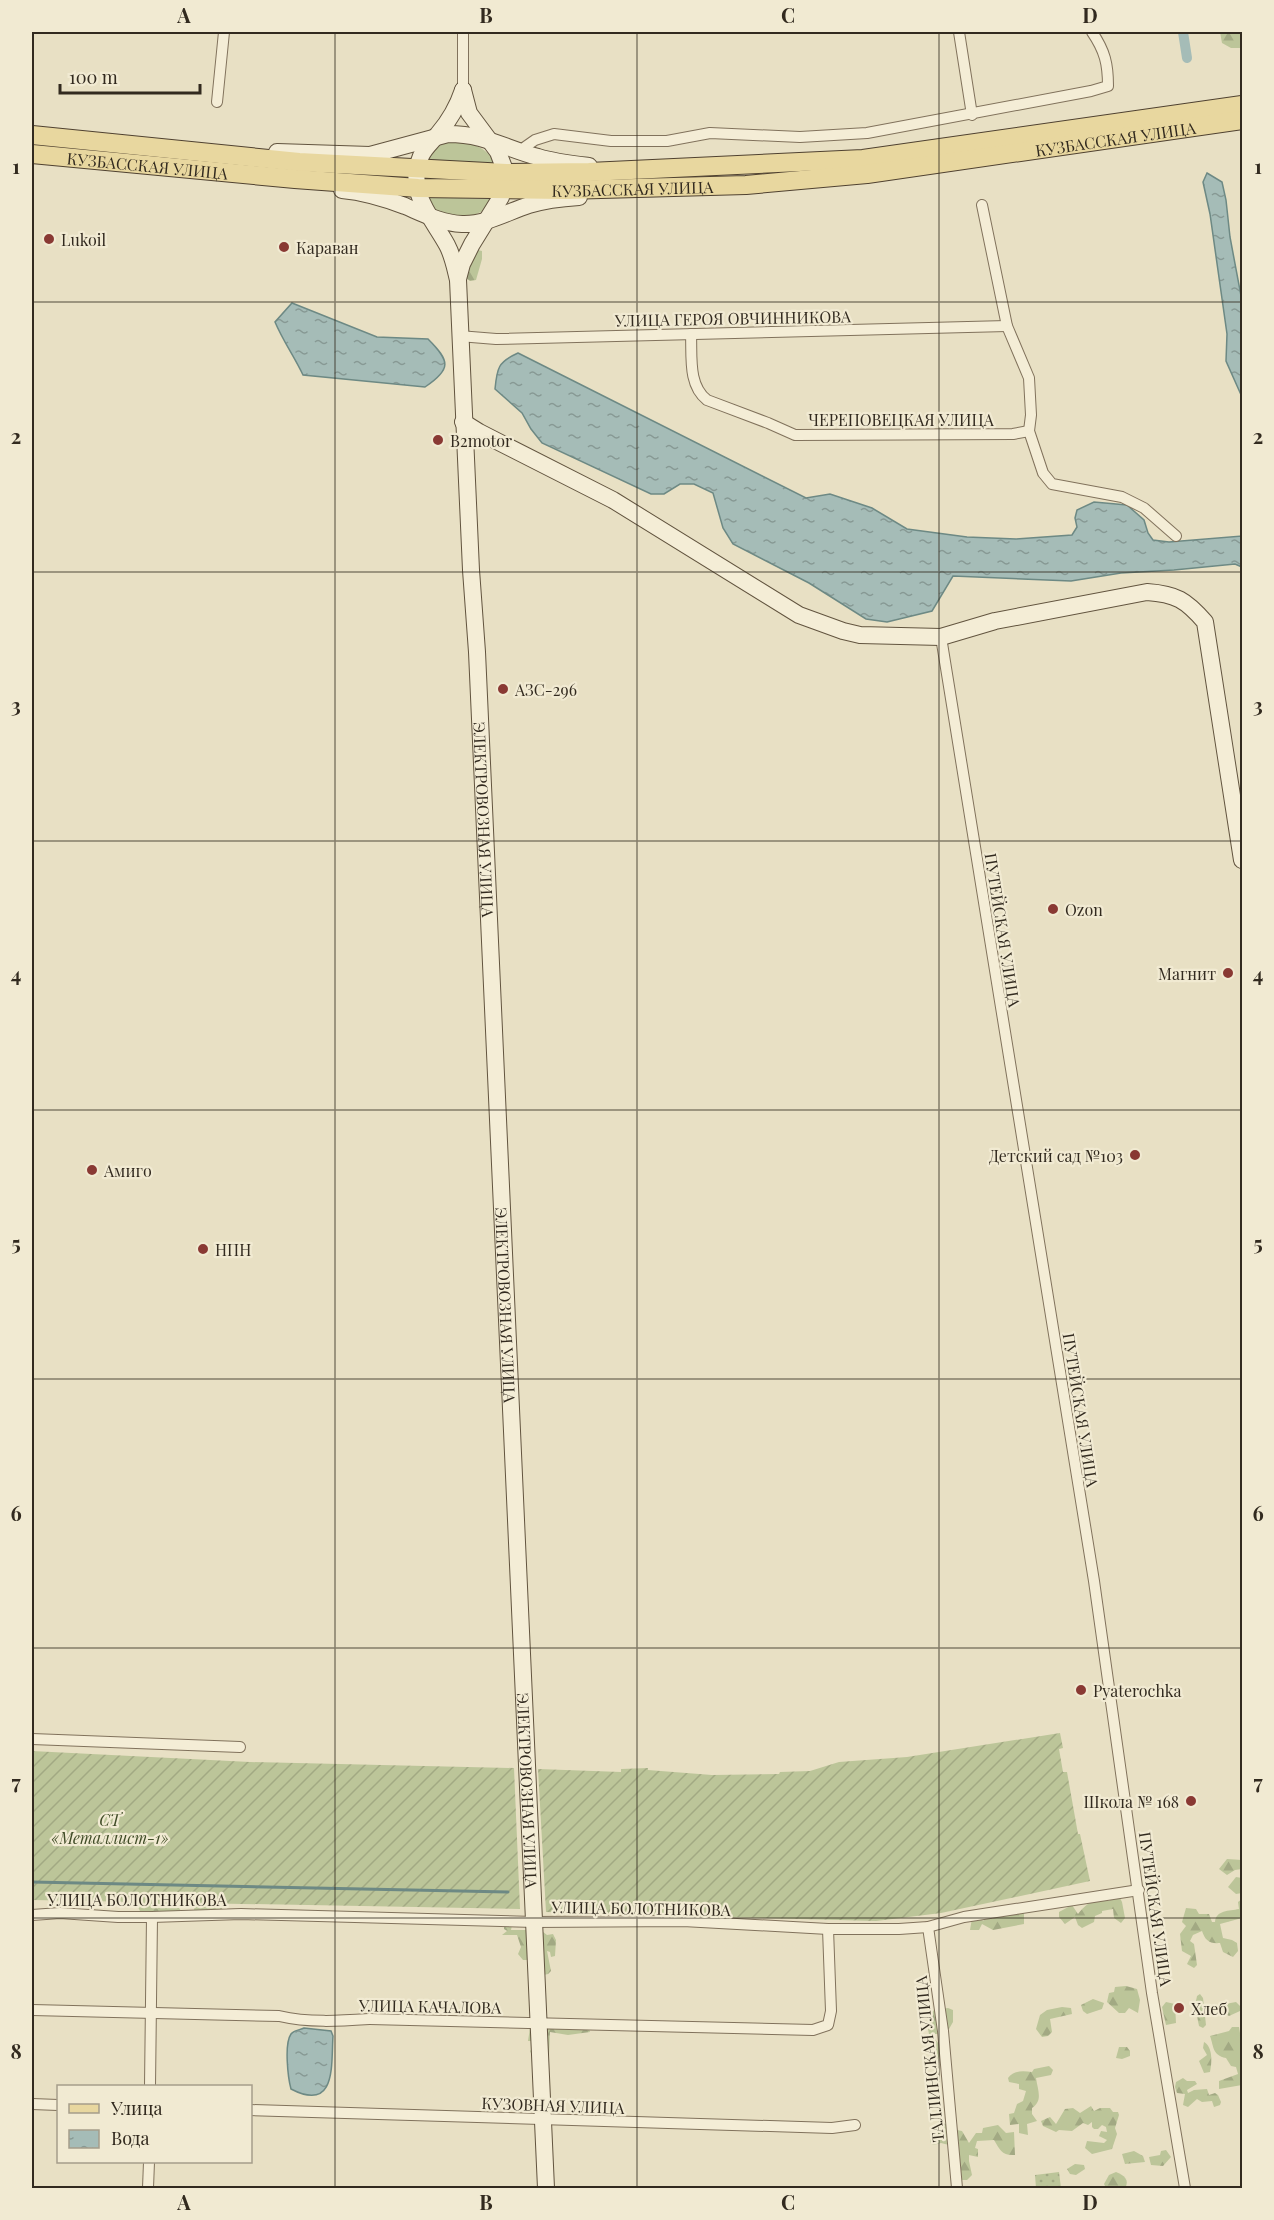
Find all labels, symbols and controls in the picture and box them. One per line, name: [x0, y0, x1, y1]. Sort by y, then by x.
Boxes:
text: A: [176, 1, 191, 28]
text: B: [479, 1, 493, 28]
text: C: [781, 1, 795, 28]
text: D: [1082, 1, 1098, 28]
scale bar: [60, 57, 200, 95]
text: 100 m: [69, 65, 118, 89]
street label: КУЗБАССКАЯ УЛИЦА: [1034, 116, 1198, 160]
street label: КУЗБАССКАЯ УЛИЦА: [66, 147, 230, 183]
text: 1: [12, 152, 20, 179]
text: 1: [1254, 152, 1262, 179]
street label: КУЗБАССКАЯ УЛИЦА: [551, 175, 714, 201]
place label: Lukoil: [61, 229, 107, 250]
marker: Lukoil: [42, 232, 56, 246]
place label: Караван: [296, 237, 359, 258]
marker: Караван: [277, 240, 291, 254]
street label: УЛИЦА ГЕРОЯ ОВЧИННИКОВА: [614, 305, 852, 331]
street label: ЧЕРЕПОВЕЦКАЯ УЛИЦА: [808, 409, 995, 430]
text: 2: [11, 422, 21, 449]
text: 2: [1253, 422, 1263, 449]
place label: B2motor: [450, 430, 512, 451]
marker: B2motor: [431, 433, 445, 447]
place label: АЗС-296: [514, 679, 577, 700]
marker: АЗС-296: [496, 682, 510, 696]
text: 3: [11, 691, 21, 718]
text: 3: [1253, 691, 1263, 718]
street label: ЭЛЕКТРОВОЗНАЯ УЛИЦА: [470, 721, 499, 919]
street label: ПУТЕЙСКАЯ УЛИЦА: [980, 851, 1026, 1009]
place label: Ozon: [1065, 899, 1103, 920]
marker: Ozon: [1046, 902, 1060, 916]
text: 4: [11, 960, 21, 987]
text: 4: [1253, 960, 1263, 987]
place label: Магнит: [1158, 963, 1216, 984]
marker: Магнит: [1221, 966, 1235, 980]
place label: Детский сад №103: [989, 1145, 1123, 1166]
marker: Детский сад №103: [1128, 1148, 1142, 1162]
place label: Амиго: [103, 1160, 152, 1181]
marker: Амиго: [85, 1163, 99, 1177]
street label: ЭЛЕКТРОВОЗНАЯ УЛИЦА: [491, 1207, 521, 1404]
text: 5: [11, 1229, 21, 1256]
text: 5: [1253, 1229, 1263, 1256]
place label: НПН: [215, 1239, 251, 1260]
marker: НПН: [196, 1242, 210, 1256]
street label: ПУТЕЙСКАЯ УЛИЦА: [1058, 1331, 1104, 1489]
text: 6: [10, 1499, 22, 1526]
text: 6: [1252, 1499, 1264, 1526]
place label: Pyaterochka: [1093, 1680, 1181, 1701]
marker: Pyaterochka: [1074, 1683, 1088, 1697]
street label: ЭЛЕКТРОВОЗНАЯ УЛИЦА: [513, 1692, 543, 1890]
text: 7: [11, 1768, 21, 1795]
text: 7: [1253, 1768, 1263, 1795]
place label: Школа № 168: [1083, 1791, 1179, 1812]
marker: Школа № 168: [1184, 1794, 1198, 1808]
park label: СТ «Металлист-1»: [51, 1809, 169, 1848]
street label: ПУТЕЙСКАЯ УЛИЦА: [1135, 1830, 1177, 1989]
street label: УЛИЦА БОЛОТНИКОВА: [46, 1889, 228, 1910]
street label: УЛИЦА БОЛОТНИКОВА: [550, 1896, 732, 1920]
street label: ТАЛЛИНСКАЯ УЛИЦА: [910, 1974, 948, 2143]
street label: УЛИЦА КАЧАЛОВА: [358, 1994, 502, 2018]
place label: Хлеб: [1191, 1998, 1227, 2019]
marker: Хлеб: [1172, 2001, 1186, 2015]
text: 8: [10, 2037, 22, 2064]
text: 8: [1252, 2037, 1264, 2064]
legend: [57, 2085, 252, 2163]
street label: КУЗОВНАЯ УЛИЦА: [481, 2092, 626, 2118]
text: Улица: [110, 2096, 162, 2120]
text: Вода: [111, 2126, 149, 2150]
text: A: [176, 2188, 191, 2215]
text: B: [479, 2188, 493, 2215]
text: C: [781, 2188, 795, 2215]
text: D: [1082, 2188, 1098, 2215]

